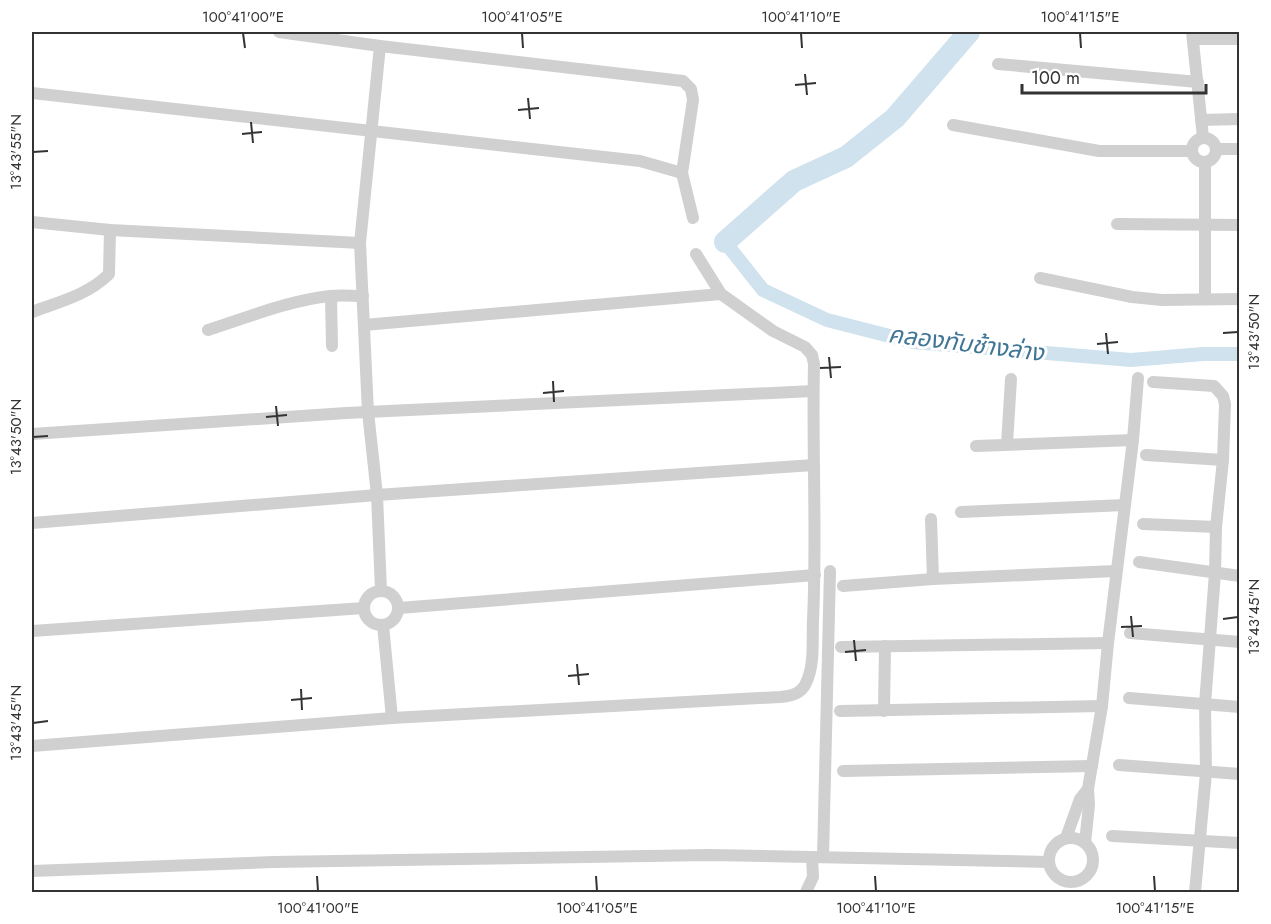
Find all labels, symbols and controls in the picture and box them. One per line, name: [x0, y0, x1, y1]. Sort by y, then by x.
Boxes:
text: 100°41'00"E: [202, 6, 284, 28]
text: 100°41'05"E: [481, 6, 563, 28]
text: 100°41'10"E: [761, 6, 841, 28]
text: 100°41'15"E: [1040, 6, 1120, 28]
scale bar: [1022, 57, 1206, 95]
text: 100 m: [1031, 65, 1080, 91]
text: 13°43'55"N: [5, 114, 27, 190]
text: 13°43'50"N: [1243, 294, 1265, 370]
water label: คลองทับช้างล่าง: [886, 316, 1047, 370]
text: 13°43'50"N: [5, 399, 27, 475]
text: 13°43'45"N: [1243, 579, 1265, 655]
text: 13°43'45"N: [5, 685, 27, 761]
text: 100°41'00"E: [277, 897, 359, 919]
text: 100°41'05"E: [556, 897, 638, 919]
text: 100°41'10"E: [836, 897, 916, 919]
text: 100°41'15"E: [1115, 897, 1195, 919]

